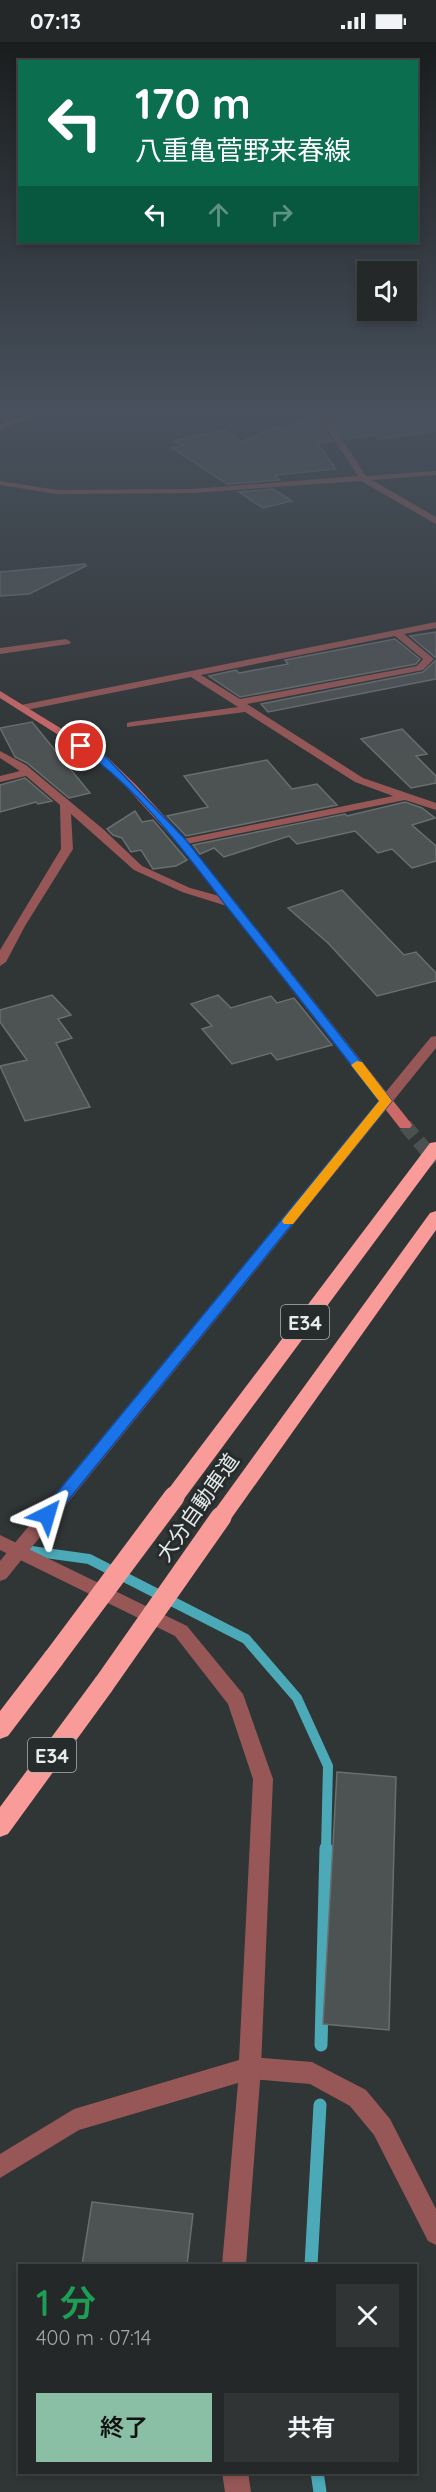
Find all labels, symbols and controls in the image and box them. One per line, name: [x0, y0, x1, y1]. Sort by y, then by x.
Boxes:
text: 07:13: [30, 7, 81, 35]
text: 170 m: [135, 77, 251, 130]
icon: left: [36, 84, 114, 162]
text: 八重亀菅野来春線: [135, 133, 351, 167]
icon: left: [139, 198, 172, 231]
icon: ahead: [202, 198, 235, 231]
icon: right: [265, 198, 298, 231]
map controls: [357, 261, 417, 321]
button: sound: [357, 261, 417, 321]
pin: [55, 720, 106, 771]
icon: arrive: [64, 729, 97, 762]
road number: E34: [281, 1305, 329, 1339]
street label: 大分自動車道: [150, 1448, 244, 1566]
position arrow: [15, 1483, 79, 1547]
road number: E34: [28, 1738, 76, 1772]
text: 1 分: [36, 2280, 96, 2325]
button: close: [336, 2284, 399, 2347]
text: 400 m · 07:14: [36, 2325, 151, 2350]
button: 終了: [36, 2393, 212, 2462]
button: 共有: [224, 2393, 399, 2462]

